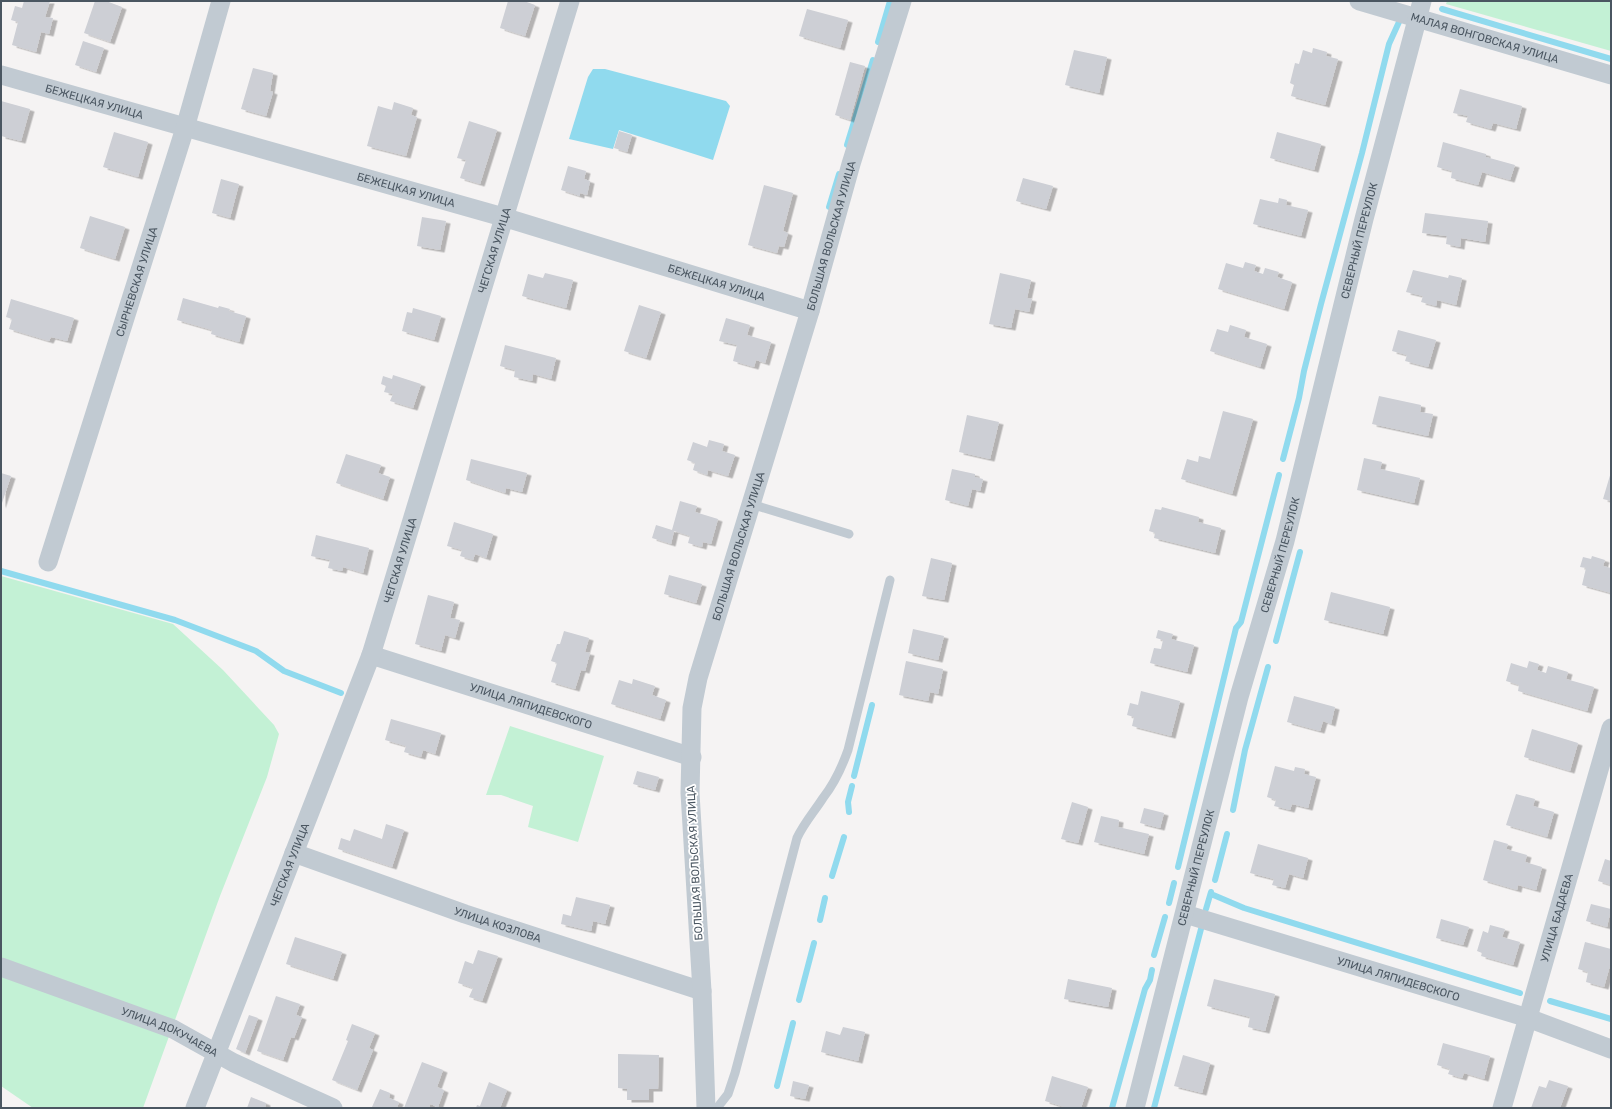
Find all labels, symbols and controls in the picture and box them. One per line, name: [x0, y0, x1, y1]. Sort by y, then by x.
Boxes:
street label: МАЛАЯ ВОНГОВСКАЯ УЛИЦА: [1409, 10, 1561, 66]
street label: БЕЖЕЦКАЯ УЛИЦА: [44, 81, 145, 122]
street label: БОЛЬШАЯ ВОЛЬСКАЯ УЛИЦА: [804, 159, 858, 312]
street label: БЕЖЕЦКАЯ УЛИЦА: [356, 170, 457, 210]
street label: СЕВЕРНЫЙ ПЕРЕУЛОК: [1338, 181, 1380, 300]
street label: ЧЕГСКАЯ УЛИЦА: [475, 205, 513, 295]
street label: СЫРНЕВСКАЯ УЛИЦА: [113, 224, 160, 338]
street label: БЕЖЕЦКАЯ УЛИЦА: [666, 261, 767, 304]
street label: БОЛЬШАЯ ВОЛЬСКАЯ УЛИЦА: [709, 469, 767, 622]
street label: СЕВЕРНЫЙ ПЕРЕУЛОК: [1258, 496, 1302, 614]
street label: ЧЕГСКАЯ УЛИЦА: [381, 515, 419, 605]
street label: УЛИЦА ЛЯПИДЕВСКОГО: [468, 680, 594, 731]
street label: БОЛЬШАЯ ВОЛЬСКАЯ УЛИЦА: [684, 785, 706, 941]
street label: СЕВЕРНЫЙ ПЕРЕУЛОК: [1175, 808, 1217, 927]
street label: ЧЕГСКАЯ УЛИЦА: [267, 820, 312, 908]
street label: УЛИЦА БАДАЕВА: [1538, 871, 1576, 963]
street label: УЛИЦА КОЗЛОВА: [452, 904, 544, 945]
street label: УЛИЦА ЛЯПИДЕВСКОГО: [1335, 954, 1461, 1003]
street label: УЛИЦА ДОКУЧАЕВА: [120, 1004, 221, 1060]

